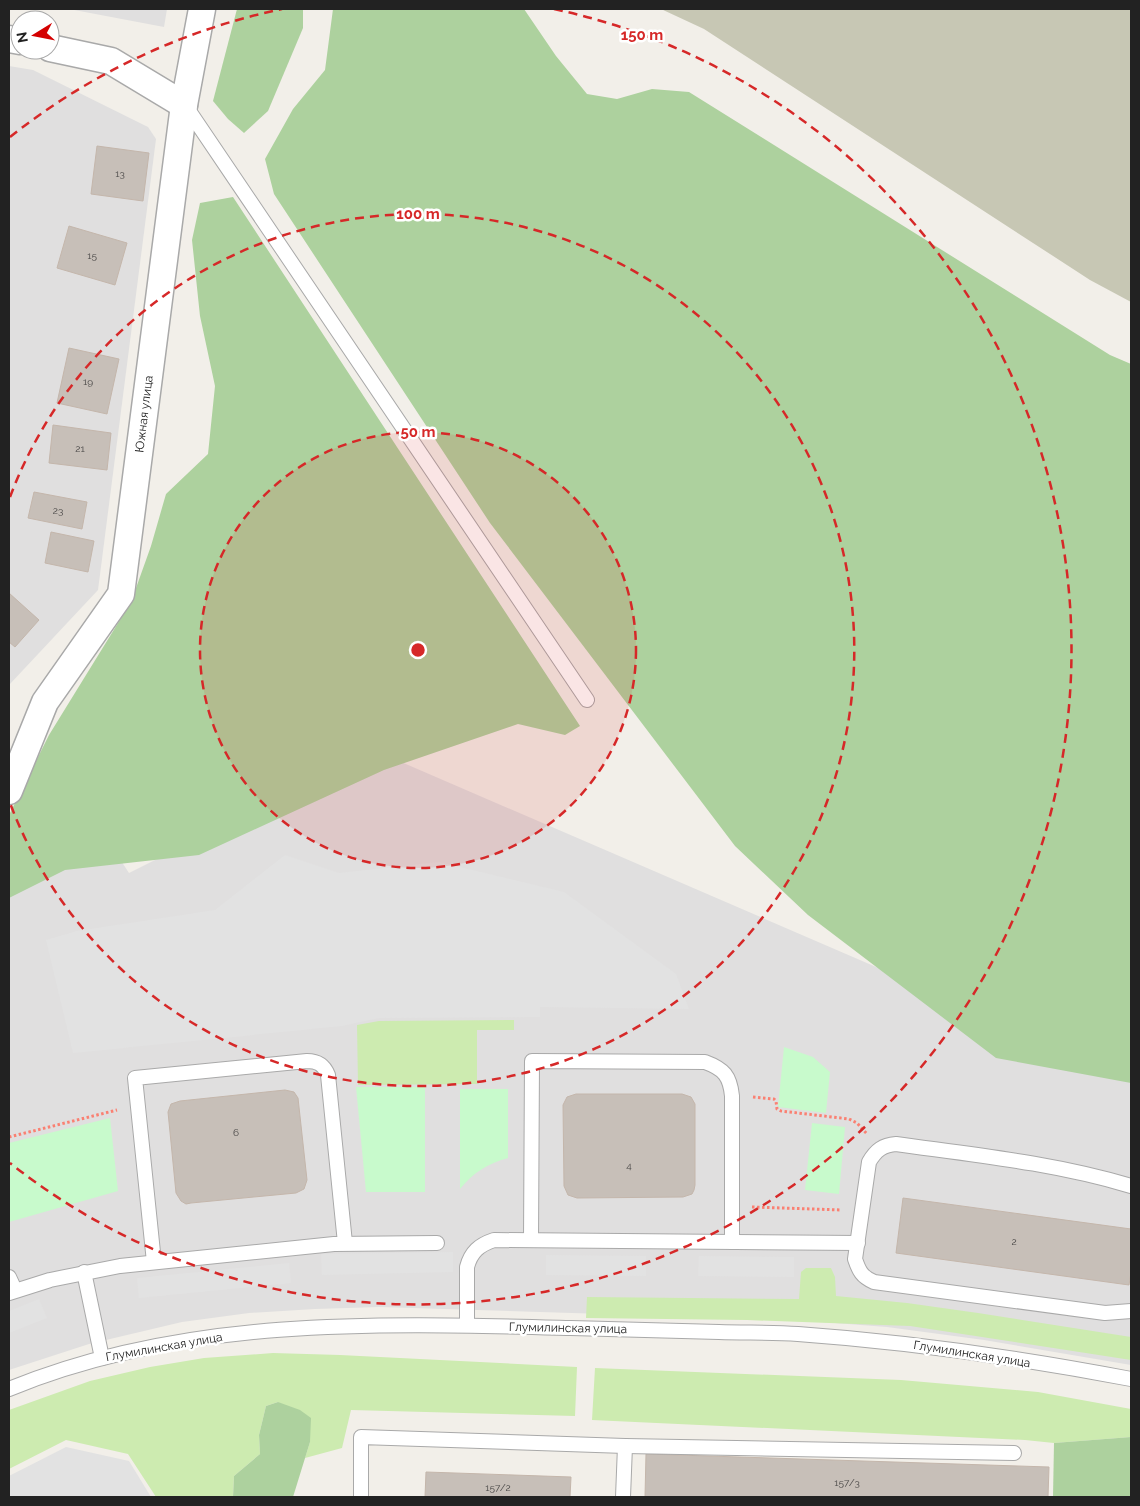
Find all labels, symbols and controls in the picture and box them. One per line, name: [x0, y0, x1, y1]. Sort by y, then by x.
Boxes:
north arrow: [10, 10, 60, 60]
text: 150 m: [621, 26, 663, 44]
text: N: [13, 31, 31, 44]
house number: 13: [115, 168, 125, 179]
text: 100 m: [396, 205, 440, 223]
house number: 15: [87, 250, 97, 261]
street label: Южная улица: [132, 375, 156, 453]
house number: 19: [83, 376, 93, 387]
text: 50 m: [400, 423, 436, 441]
house number: 21: [75, 443, 85, 454]
house number: 23: [53, 505, 63, 516]
centre of rings: [409, 641, 427, 659]
house number: 6: [233, 1127, 239, 1138]
house number: 4: [626, 1160, 632, 1171]
house number: 2: [1011, 1236, 1017, 1247]
street label: Глумилинская улица: [509, 1320, 627, 1336]
street label: Глумилинская улица: [105, 1330, 223, 1364]
street label: Глумилинская улица: [913, 1338, 1031, 1370]
house number: 157/3: [834, 1477, 860, 1488]
house number: 157/2: [485, 1482, 511, 1493]

